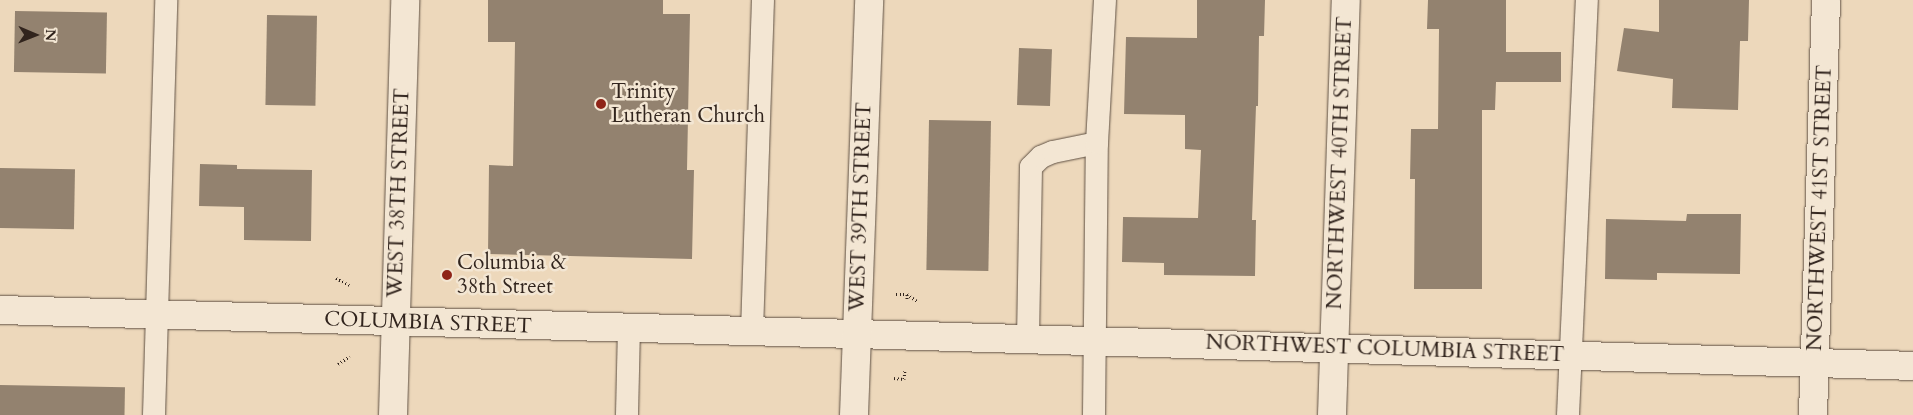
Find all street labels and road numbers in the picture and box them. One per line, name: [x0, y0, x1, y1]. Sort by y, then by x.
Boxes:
street label: NORTHWEST 40TH STREET: [1322, 16, 1358, 310]
street label: NORTHWEST 41ST STREET: [1802, 65, 1838, 351]
street label: WEST 38TH STREET: [383, 88, 415, 298]
street label: WEST 39TH STREET: [845, 102, 877, 312]
street label: COLUMBIA STREET: [324, 307, 532, 339]
street label: NORTHWEST COLUMBIA STREET: [1205, 330, 1565, 368]

